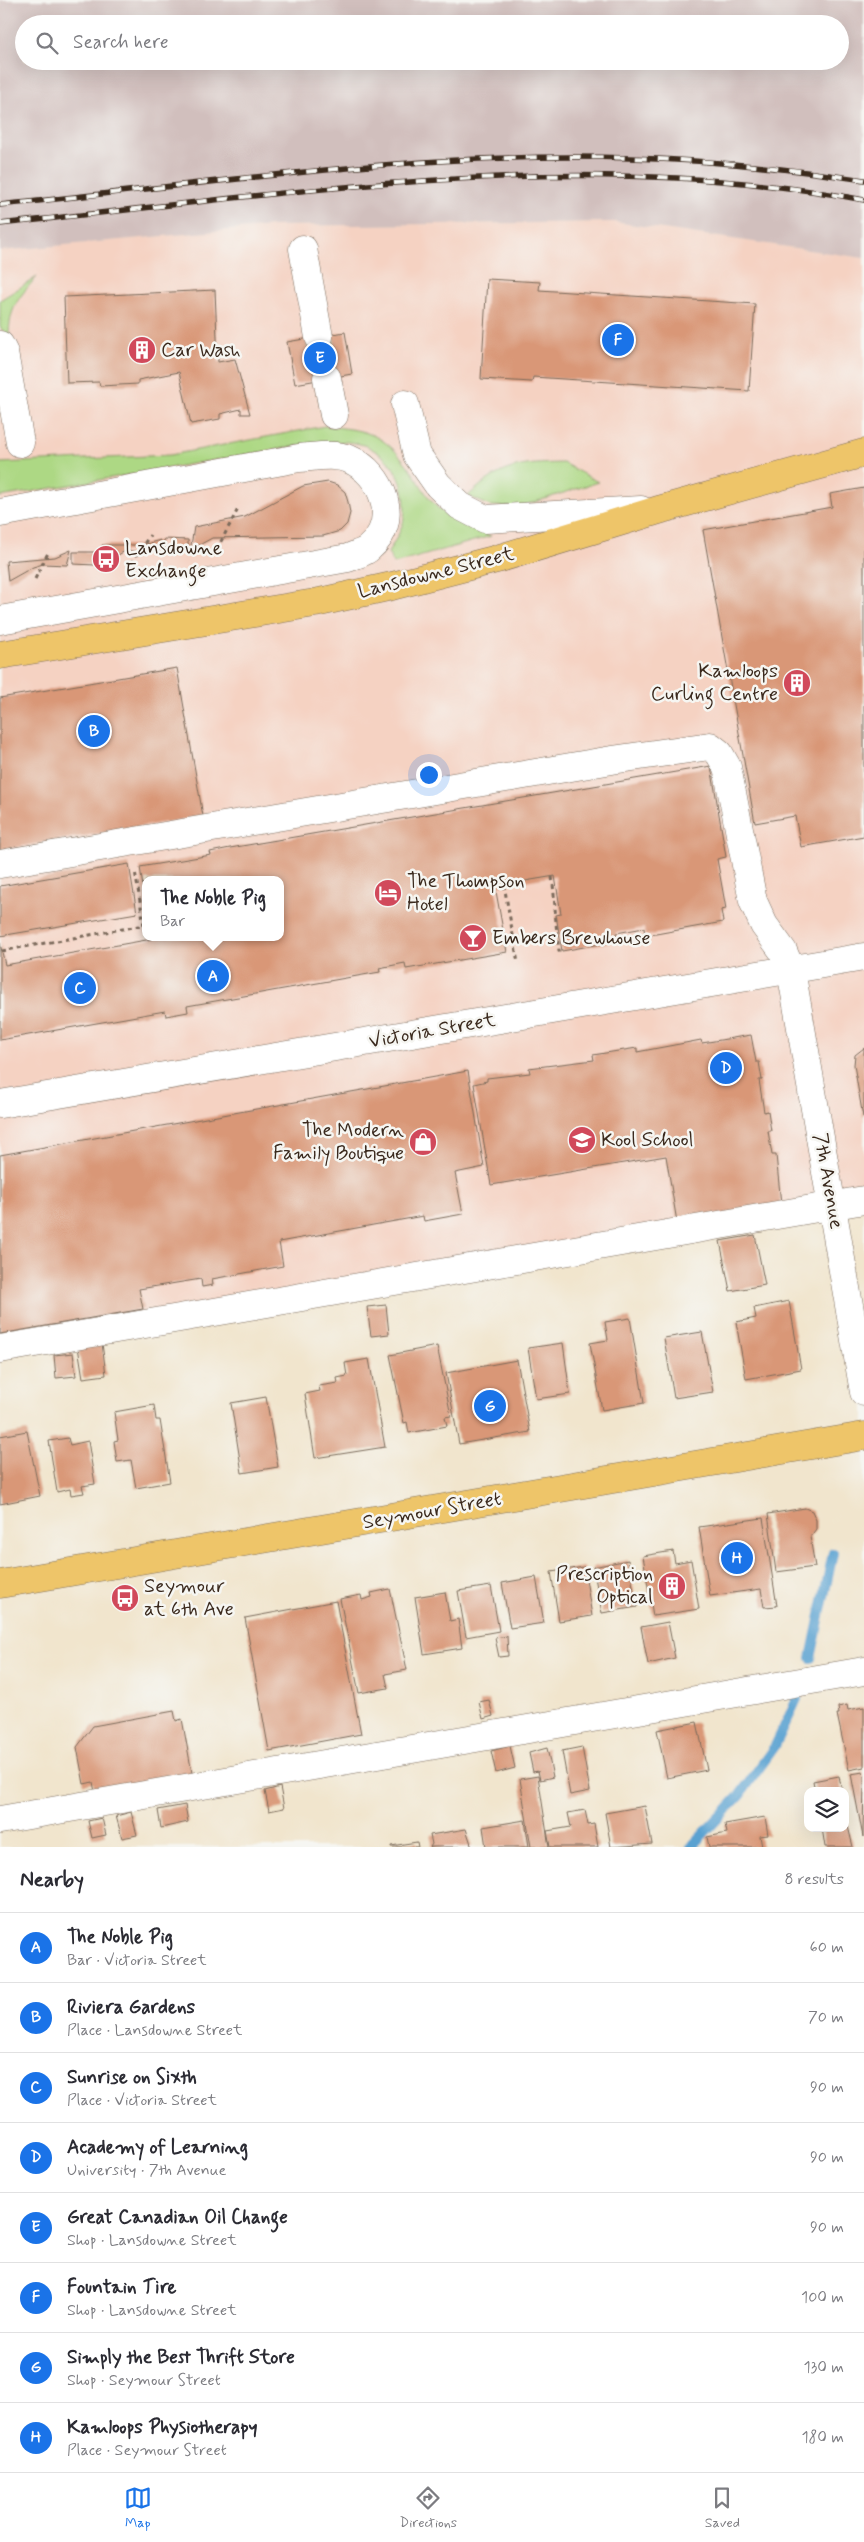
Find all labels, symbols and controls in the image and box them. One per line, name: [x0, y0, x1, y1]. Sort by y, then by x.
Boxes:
search box: [15, 15, 849, 70]
icon: search: [33, 29, 61, 57]
text: Search here: [73, 30, 169, 55]
pin: F: [602, 321, 634, 359]
building icon: Car Wash: [127, 335, 157, 365]
place label: Car Wash: [161, 337, 241, 364]
pin: E: [304, 339, 336, 377]
place label: Lansdowne Exchange: [125, 535, 222, 587]
street label: Lansdowne Street: [355, 541, 517, 605]
bus stop icon: Lansdowne Exchange: [91, 544, 121, 574]
place label: Kamloops Curling Centre: [651, 658, 778, 710]
building icon: Kamloops Curling Centre: [782, 668, 812, 698]
pin: B: [78, 712, 110, 750]
your location: [416, 762, 442, 788]
place label: The Thompson Hotel: [407, 868, 525, 918]
popup: [142, 876, 284, 941]
hotel icon: The Thompson Hotel: [373, 878, 403, 908]
text: The Noble Pig: [160, 886, 266, 911]
text: Bar: [160, 911, 185, 932]
bar icon: Embers Brewhouse: [458, 923, 488, 953]
place label: Embers Brewhouse: [492, 925, 650, 952]
pin: A: [197, 957, 229, 995]
pin: C: [64, 969, 96, 1007]
street label: Victoria Street: [367, 1007, 498, 1055]
pin: D: [710, 1049, 742, 1087]
place label: The Modern Family Boutique: [273, 1117, 404, 1167]
school or university icon: Kool School: [567, 1125, 597, 1155]
shop icon: The Modern Family Boutique: [408, 1127, 438, 1157]
place label: Kool School: [601, 1127, 693, 1154]
street label: 7th Avenue: [806, 1131, 850, 1231]
pin: G: [474, 1387, 506, 1425]
street label: Seymour Street: [361, 1486, 503, 1536]
pin: H: [721, 1539, 753, 1577]
place label: Prescription Optical: [556, 1561, 653, 1611]
building icon: Prescription Optical: [657, 1571, 687, 1601]
place label: Seymour at 6th Ave: [144, 1573, 234, 1623]
bus stop icon: Seymour at 6th Ave: [110, 1583, 140, 1613]
map controls: [804, 1787, 849, 1832]
button: layers: [804, 1787, 849, 1832]
text: Nearby: [20, 1866, 84, 1894]
text: 8 results: [784, 1869, 844, 1890]
text: The Noble Pig: [67, 1925, 173, 1950]
text: A: [31, 1937, 41, 1958]
text: 60 m: [810, 1937, 844, 1958]
text: Bar · Victoria Street: [67, 1950, 207, 1971]
text: Riviera Gardens: [67, 1995, 195, 2020]
text: B: [31, 2007, 41, 2028]
text: 70 m: [808, 2007, 844, 2028]
text: Place · Lansdowne Street: [67, 2020, 242, 2041]
text: Sunrise on Sixth: [67, 2065, 197, 2090]
text: C: [30, 2077, 42, 2098]
text: 90 m: [810, 2077, 844, 2098]
text: Place · Victoria Street: [67, 2090, 217, 2111]
text: Academy of Learning: [67, 2135, 248, 2160]
text: D: [30, 2147, 42, 2168]
text: 90 m: [810, 2147, 844, 2168]
text: University · 7th Avenue: [67, 2160, 226, 2181]
text: Great Canadian Oil Change: [67, 2205, 288, 2230]
text: E: [31, 2217, 41, 2238]
text: 90 m: [810, 2217, 844, 2238]
text: Shop · Lansdowne Street: [67, 2230, 237, 2251]
text: Fountain Tire: [67, 2275, 176, 2300]
text: F: [32, 2287, 40, 2308]
text: 100 m: [801, 2287, 844, 2308]
text: Shop · Lansdowne Street: [67, 2300, 237, 2321]
text: Simply the Best Thrift Store: [67, 2345, 295, 2370]
text: G: [31, 2357, 41, 2378]
text: 130 m: [803, 2357, 844, 2378]
text: Shop · Seymour Street: [67, 2370, 221, 2391]
text: Kamloops Physiotherapy: [67, 2415, 257, 2440]
text: H: [31, 2427, 41, 2448]
text: 180 m: [801, 2427, 844, 2448]
text: Place · Seymour Street: [67, 2440, 227, 2461]
tab: Map: [124, 2484, 152, 2532]
tab: Directions: [400, 2484, 457, 2532]
tab: Saved: [705, 2484, 740, 2532]

